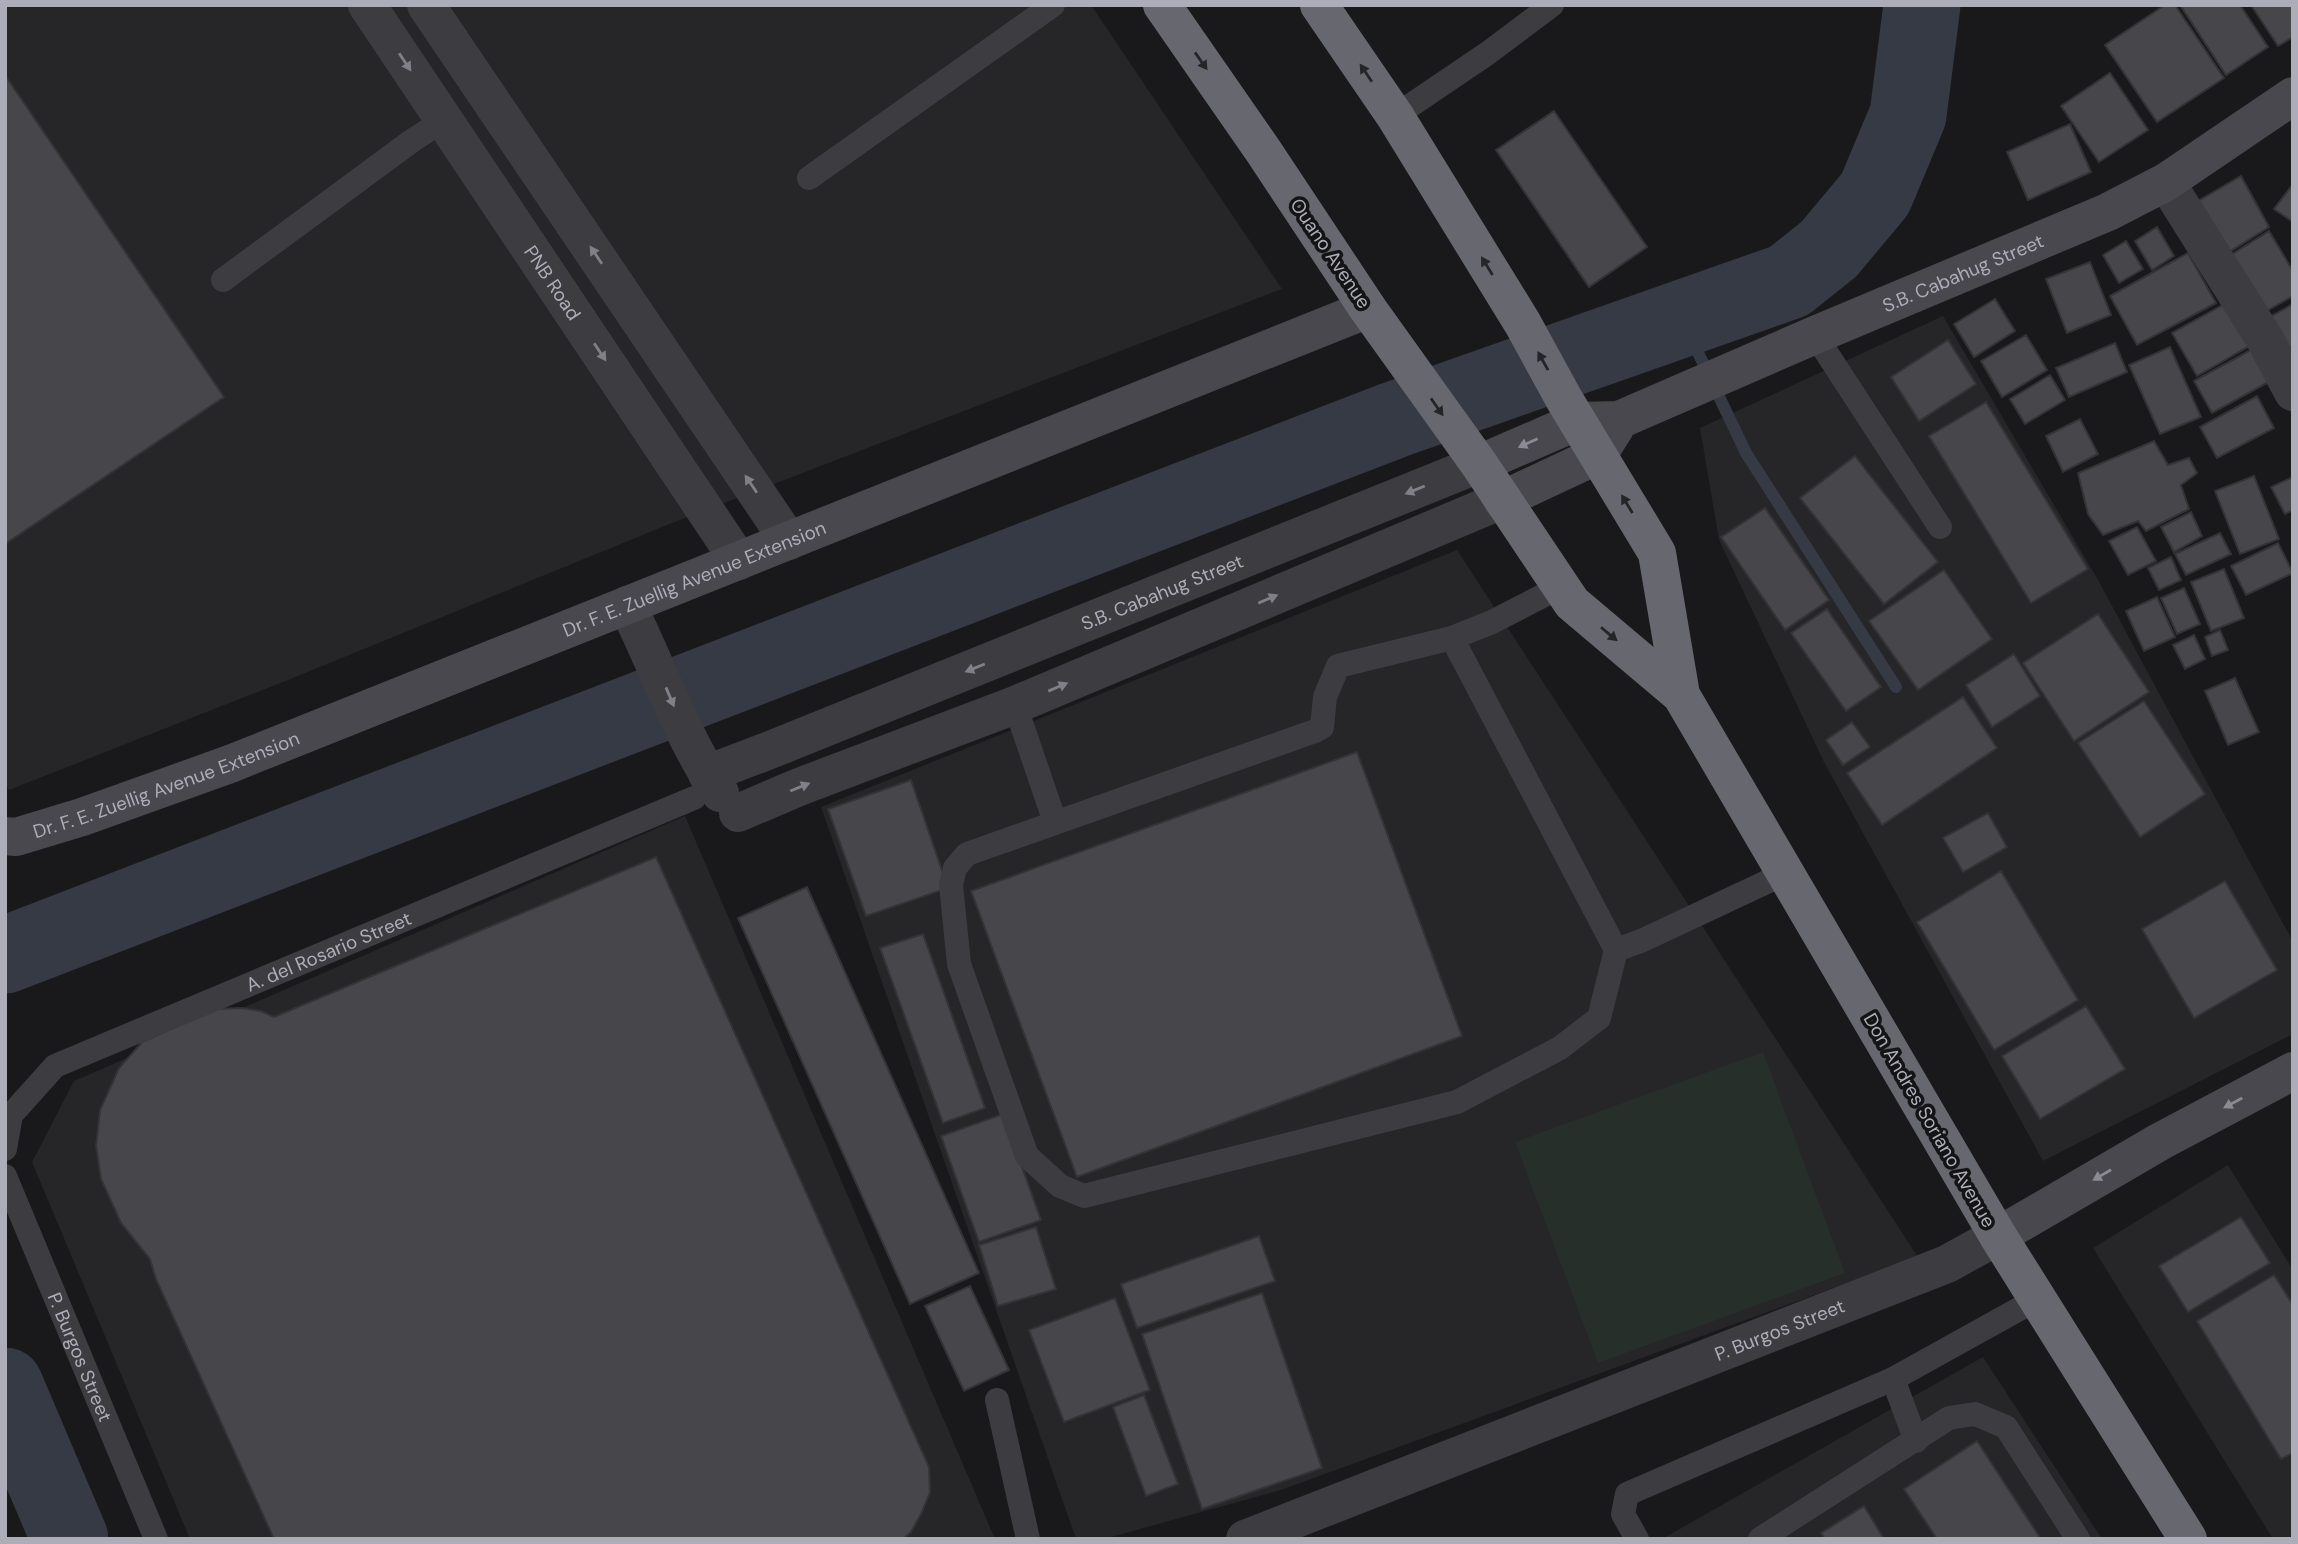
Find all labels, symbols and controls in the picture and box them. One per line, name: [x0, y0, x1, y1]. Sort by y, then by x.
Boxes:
one-way arrow: [1194, 52, 1208, 70]
one-way arrow: [398, 53, 412, 71]
one-way arrow: [1360, 64, 1373, 83]
street label: Ouano Avenue: [1285, 193, 1377, 313]
street label: S.B. Cabahug Street: [1879, 228, 2048, 318]
street label: PNB Road: [518, 241, 586, 325]
one-way arrow: [589, 245, 602, 265]
one-way arrow: [1480, 256, 1493, 275]
one-way arrow: [593, 343, 606, 362]
one-way arrow: [1537, 352, 1549, 371]
one-way arrow: [1430, 398, 1444, 416]
one-way arrow: [1518, 438, 1539, 449]
one-way arrow: [744, 474, 757, 494]
one-way arrow: [1405, 485, 1426, 496]
one-way arrow: [1621, 495, 1634, 514]
street label: Dr. F. E. Zuellig Avenue Extension: [559, 515, 830, 643]
street label: S.B. Cabahug Street: [1077, 548, 1247, 636]
one-way arrow: [1258, 593, 1278, 605]
one-way arrow: [1600, 626, 1617, 641]
one-way arrow: [964, 662, 985, 673]
one-way arrow: [1048, 681, 1069, 692]
one-way arrow: [665, 686, 676, 707]
street label: Dr. F. E. Zuellig Avenue Extension: [30, 726, 303, 844]
one-way arrow: [790, 781, 811, 792]
street label: A. del Rosario Street: [242, 906, 415, 998]
street label: Don Andres Soriano Avenue: [1858, 1008, 2001, 1232]
one-way arrow: [2222, 1097, 2242, 1109]
one-way arrow: [2093, 1169, 2112, 1182]
street label: P. Burgos Street: [42, 1289, 118, 1426]
street label: P. Burgos Street: [1711, 1293, 1848, 1367]

